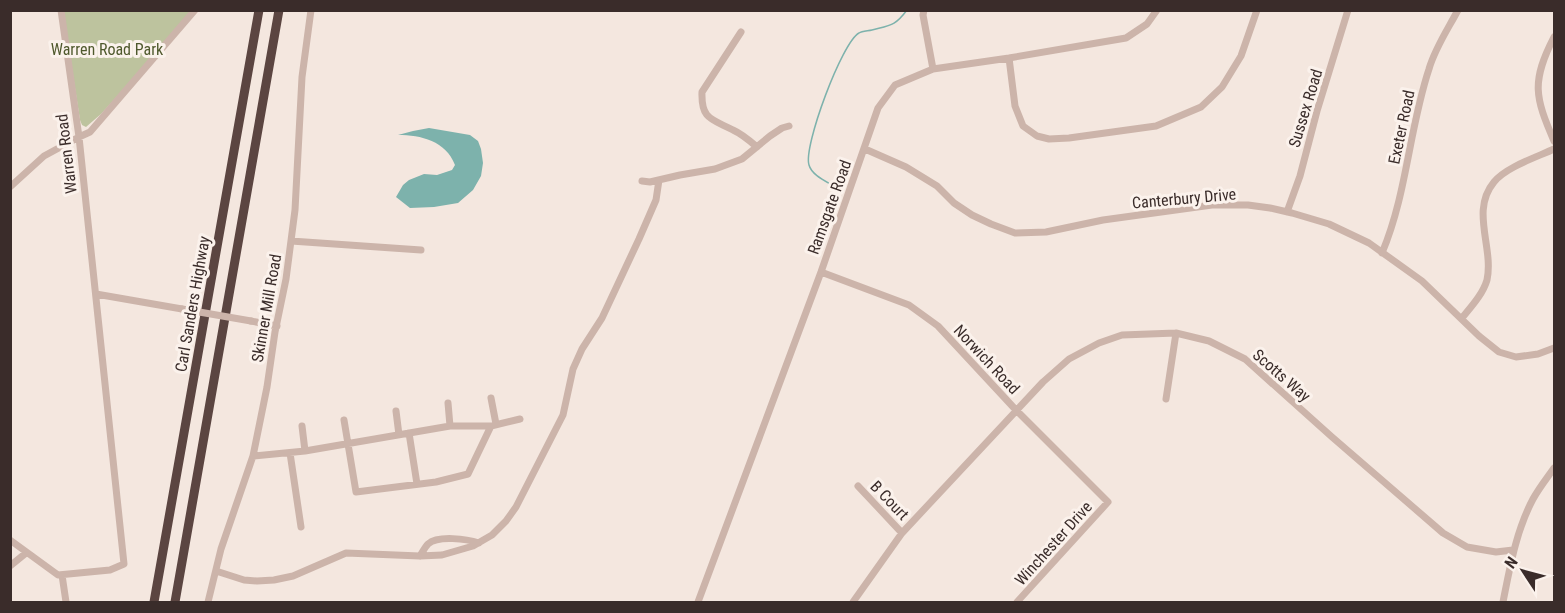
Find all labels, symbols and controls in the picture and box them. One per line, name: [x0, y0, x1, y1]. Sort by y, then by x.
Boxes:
park label: Warren Road Park: [51, 40, 164, 59]
street label: Sussex Road: [1285, 67, 1326, 150]
street label: Exeter Road: [1384, 88, 1419, 166]
street label: Warren Road: [52, 113, 81, 195]
street label: Ramsgate Road: [804, 157, 855, 257]
street label: Canterbury Drive: [1131, 184, 1237, 213]
street label: Carl Sanders Highway: [171, 234, 214, 374]
street label: Skinner Mill Road: [248, 252, 285, 364]
street label: Norwich Road: [950, 321, 1024, 398]
street label: Scotts Way: [1249, 345, 1315, 406]
street label: B Court: [866, 477, 913, 524]
street label: Winchester Drive: [1011, 498, 1096, 589]
north arrow: [1493, 541, 1553, 601]
text: N: [1501, 553, 1522, 572]

